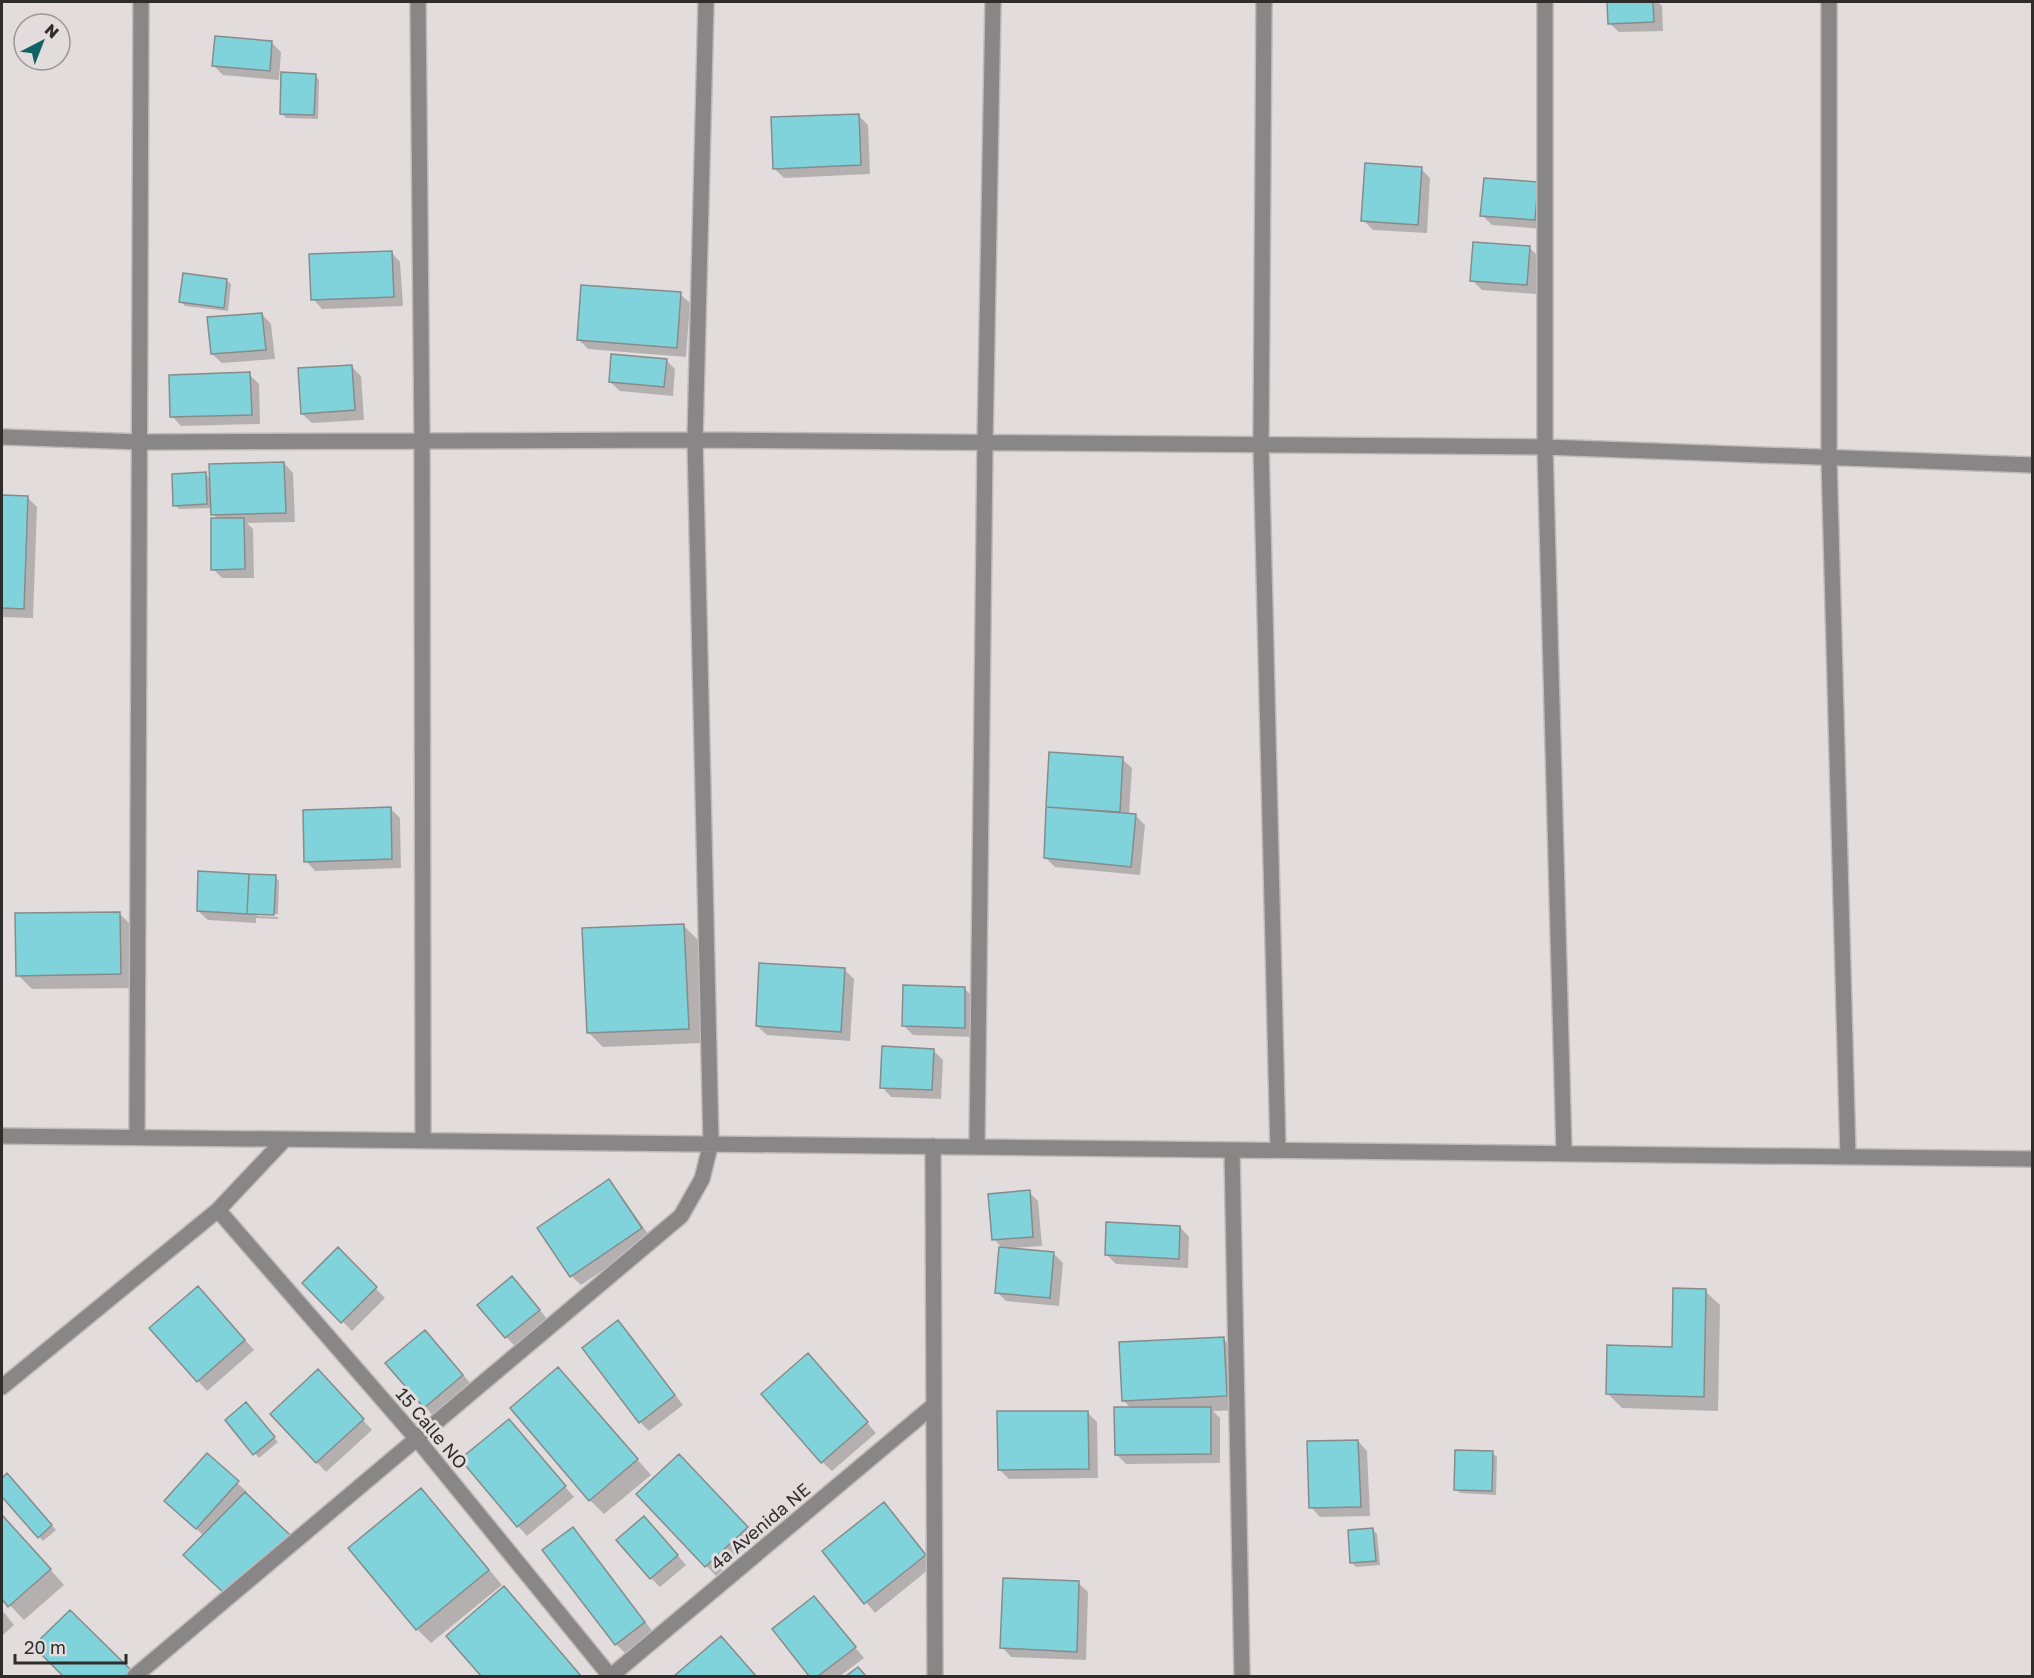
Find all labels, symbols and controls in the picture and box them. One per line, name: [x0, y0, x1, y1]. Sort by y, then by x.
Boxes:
north arrow: [12, 12, 72, 72]
text: N: [41, 19, 63, 42]
street label: 15 Calle NO: [392, 1383, 472, 1473]
street label: 4a Avenida NE: [706, 1478, 814, 1574]
scale bar: [15, 1627, 126, 1665]
text: 20 m: [24, 1636, 66, 1658]

